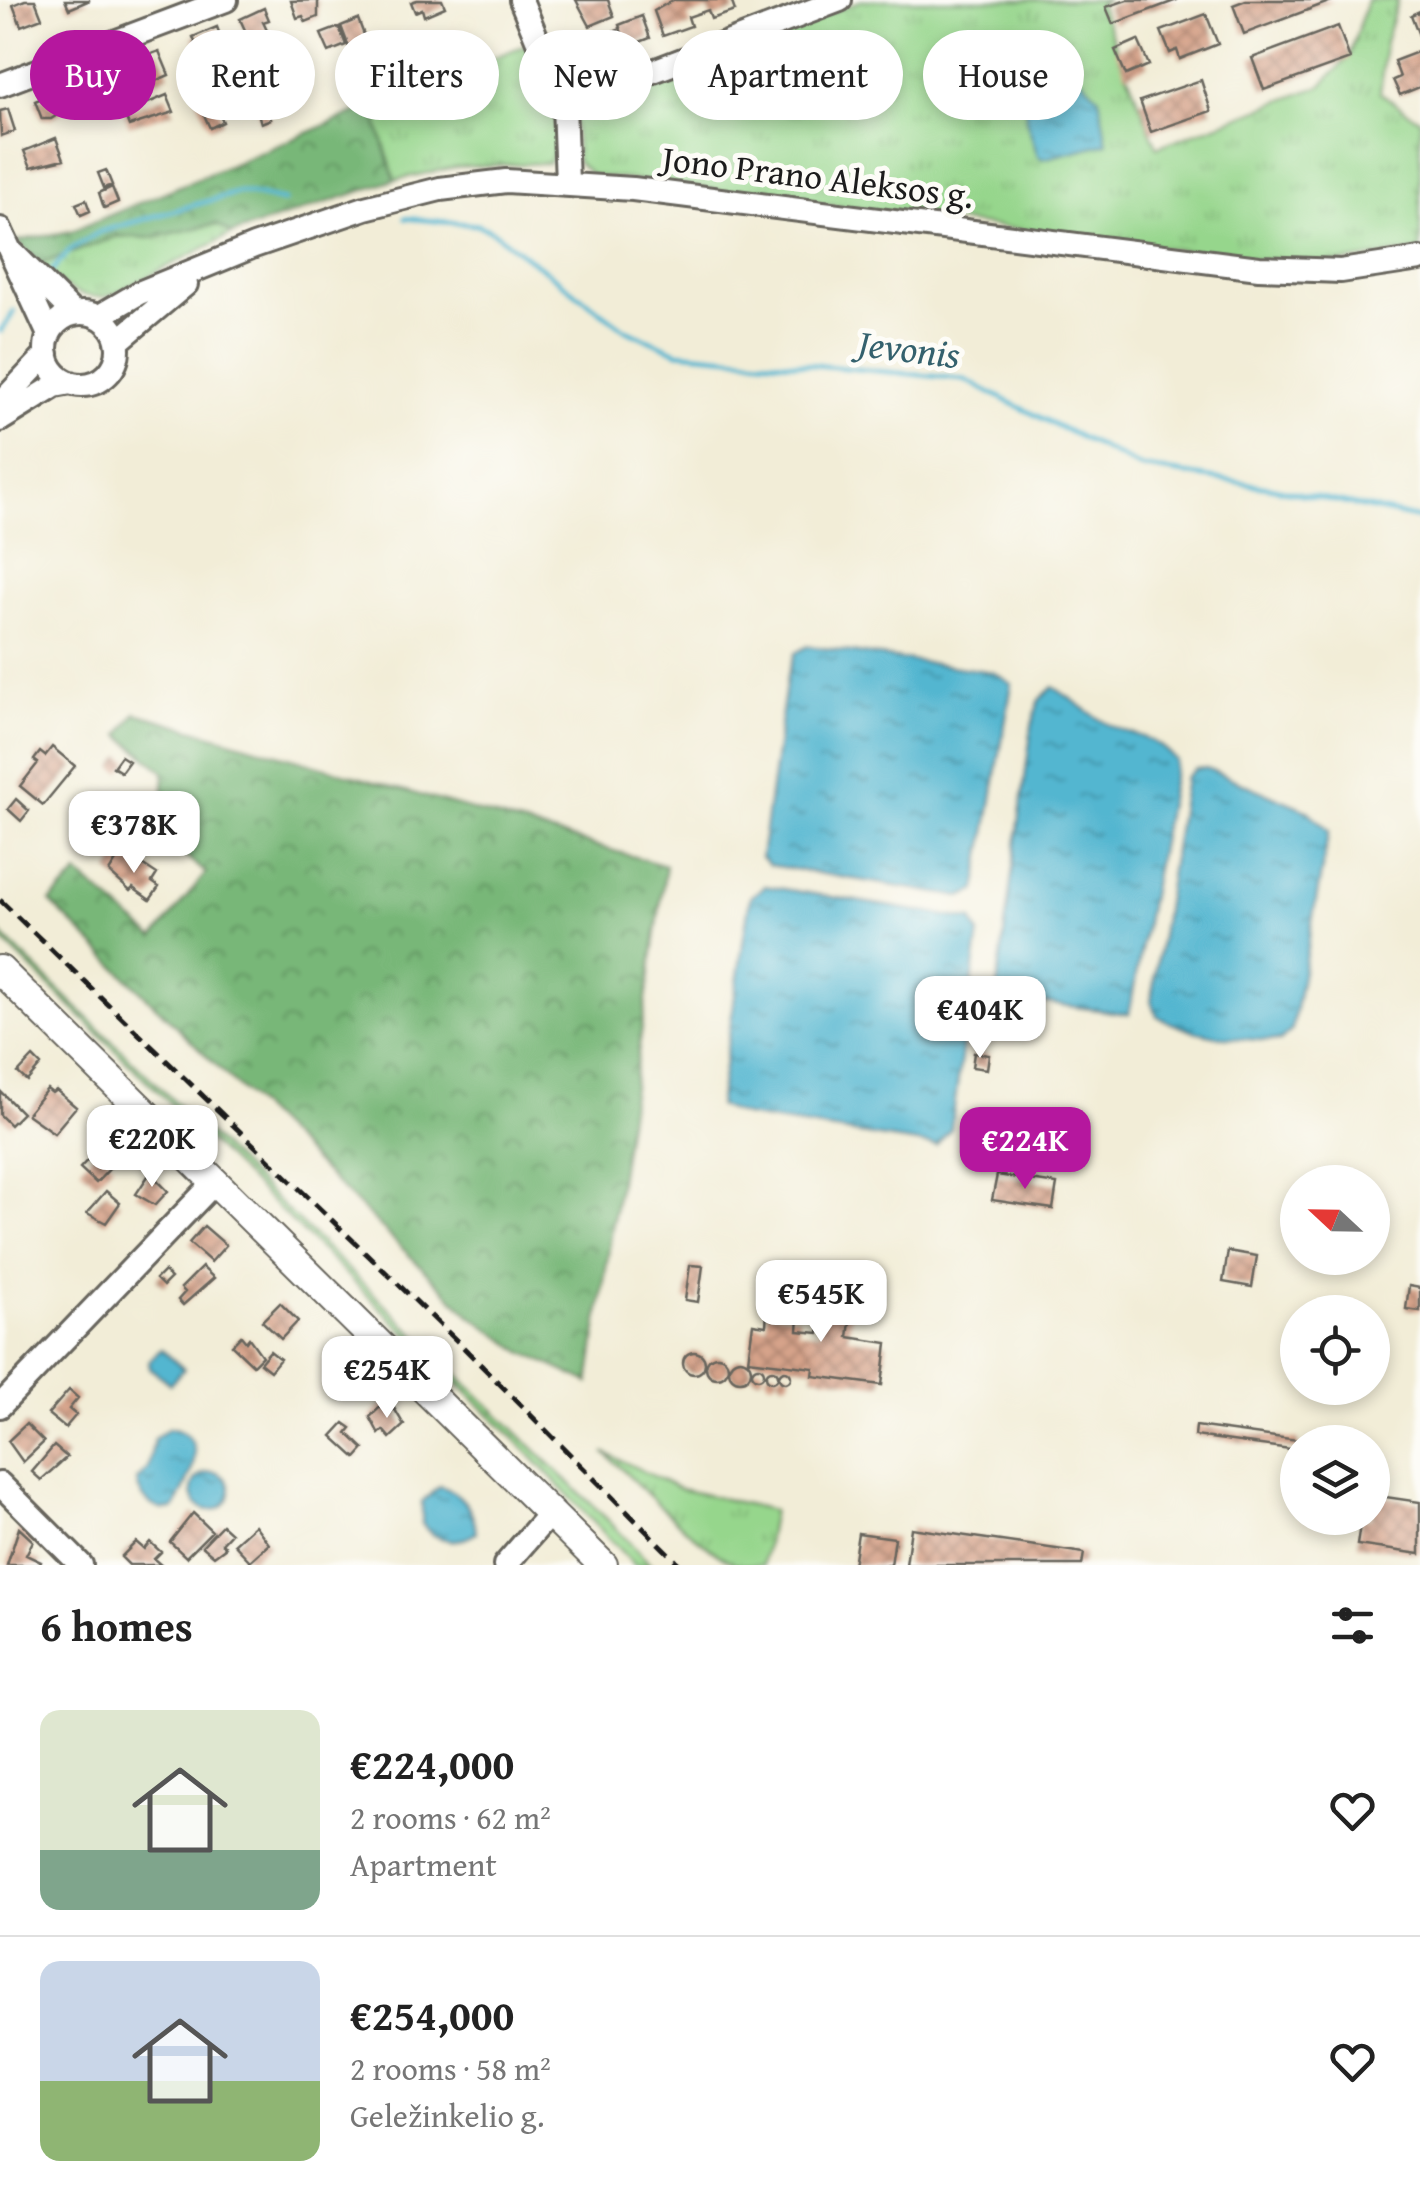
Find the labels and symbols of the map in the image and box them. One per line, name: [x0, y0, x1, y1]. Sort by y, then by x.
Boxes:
street label: Jono Prano Aleksos g.: [656, 132, 977, 221]
water label: Jevonis: [849, 313, 964, 382]
pin: €378K: [64, 791, 204, 876]
pin: €404K: [910, 976, 1050, 1061]
pin: €220K: [82, 1105, 222, 1190]
pin: €224K: [955, 1107, 1095, 1192]
north arrow: [1280, 1165, 1390, 1275]
pin: €545K: [751, 1260, 891, 1345]
pin: €254K: [317, 1336, 457, 1421]

